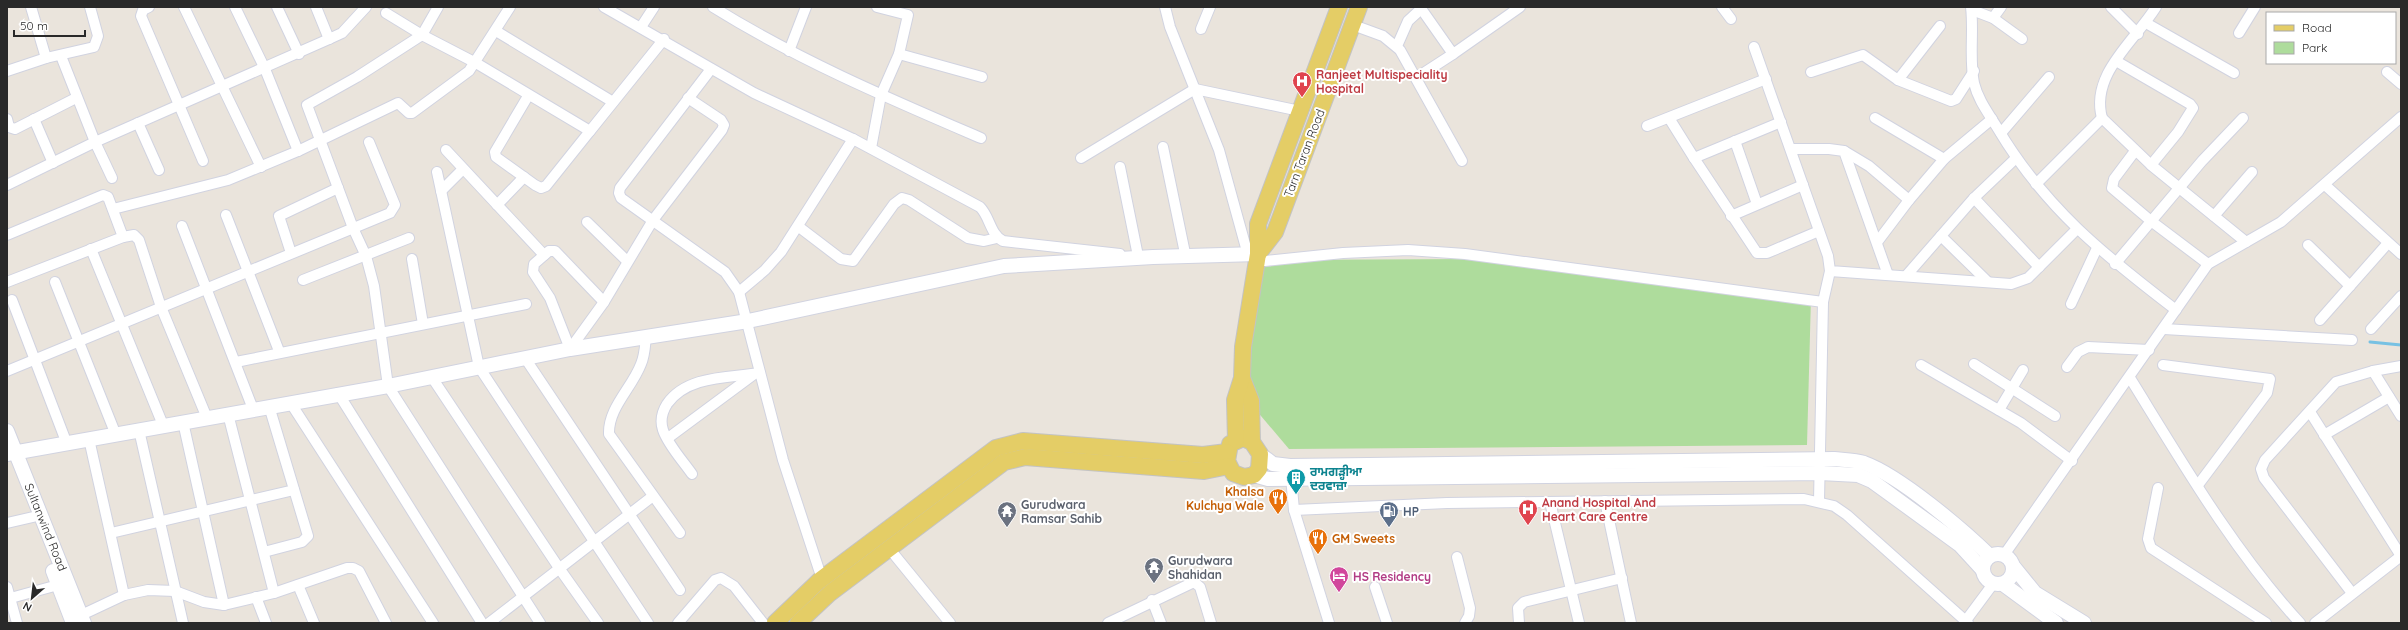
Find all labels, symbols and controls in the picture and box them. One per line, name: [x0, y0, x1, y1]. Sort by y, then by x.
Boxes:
scale bar: [14, 12, 85, 38]
legend: [2266, 12, 2396, 64]
text: 50 m: [20, 18, 48, 33]
text: Road: [2302, 20, 2332, 35]
text: Park: [2302, 40, 2327, 55]
place label: Ranjeet Multispeciality Hospital: [1316, 67, 1448, 96]
hospital icon: Ranjeet Multispeciality Hospital: [1291, 70, 1313, 98]
street label: Tarn Taran Road: [1280, 107, 1328, 199]
place label: ਰਾਮਗੜ੍ਹੀਆ ਦਰਵਾਜ਼ਾ: [1309, 464, 1363, 493]
building icon: ਰਾਮਗੜ੍ਹੀਆ ਦਰਵਾਜ਼ਾ: [1285, 467, 1307, 495]
street label: Sultanwind Road: [22, 481, 70, 573]
place label: Khalsa Kulchya Wale: [1186, 484, 1264, 513]
restaurant icon: Khalsa Kulchya Wale: [1267, 487, 1289, 515]
place label: Anand Hospital And Heart Care Centre: [1542, 495, 1656, 524]
place label: Gurudwara Ramsar Sahib: [1021, 497, 1102, 526]
hospital icon: Anand Hospital And Heart Care Centre: [1517, 498, 1539, 526]
temple icon: Gurudwara Ramsar Sahib: [996, 500, 1018, 528]
fuel station icon: HP: [1378, 500, 1400, 528]
place label: HP: [1403, 504, 1419, 519]
restaurant icon: GM Sweets: [1307, 527, 1329, 555]
place label: GM Sweets: [1332, 531, 1395, 546]
place label: Gurudwara Shahidan: [1168, 553, 1233, 582]
temple icon: Gurudwara Shahidan: [1143, 556, 1165, 584]
hotel icon: HS Residency: [1328, 565, 1350, 593]
place label: HS Residency: [1353, 569, 1431, 584]
north arrow: [12, 578, 52, 618]
text: N: [20, 599, 34, 615]

